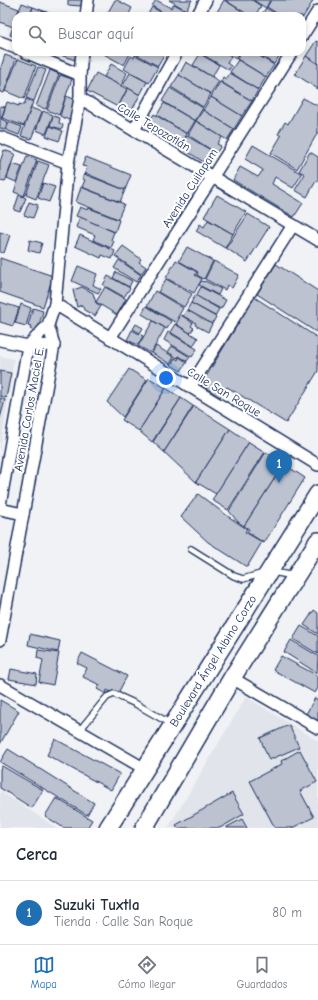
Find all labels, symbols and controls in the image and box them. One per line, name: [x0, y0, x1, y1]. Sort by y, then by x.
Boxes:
search box: [12, 12, 306, 56]
icon: search: [26, 23, 48, 45]
text: Buscar aquí: [58, 25, 134, 43]
street label: Calle Tepozotlán: [115, 100, 193, 154]
street label: Avenida Cuilapam: [159, 146, 221, 230]
street label: Avenida Carlos Maciel E.: [11, 345, 47, 472]
street label: Calle San Roque: [184, 364, 264, 420]
your location: [156, 368, 176, 388]
pin: 1: [266, 450, 292, 483]
street label: Boulevard Ángel Albino Corzo: [167, 593, 259, 729]
text: Cerca: [16, 845, 58, 864]
text: Suzuki Tuxtla: [54, 896, 140, 914]
text: 1: [26, 905, 32, 920]
text: 80 m: [272, 905, 302, 920]
text: Tienda · Calle San Roque: [54, 914, 193, 929]
tab: Mapa: [31, 954, 57, 991]
tab: Cómo llegar: [118, 954, 175, 991]
tab: Guardados: [237, 954, 287, 991]

